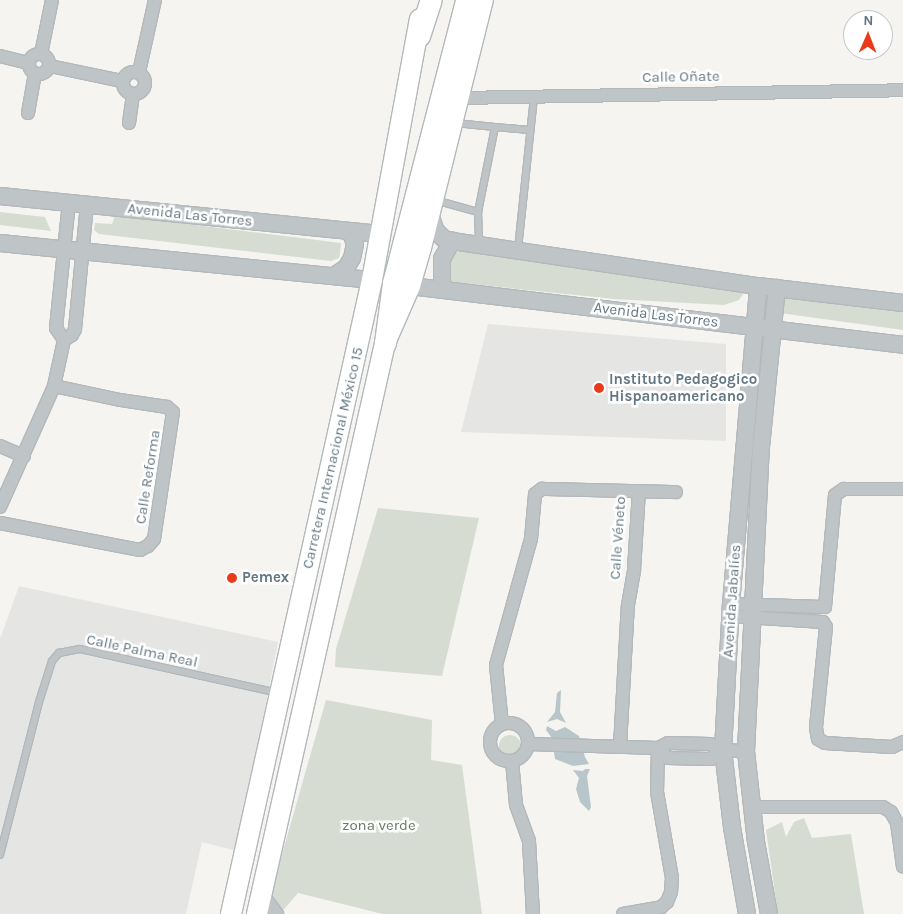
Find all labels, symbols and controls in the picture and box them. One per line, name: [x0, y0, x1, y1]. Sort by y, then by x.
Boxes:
north arrow: [843, 10, 893, 60]
text: N: [863, 12, 873, 29]
street label: Calle Oñate: [642, 67, 720, 87]
street label: Avenida Las Torres: [127, 199, 253, 231]
street label: Avenida Las Torres: [593, 298, 719, 332]
street label: Carretera Internacional México 15: [299, 345, 367, 571]
place label: Instituto Pedagogico Hispanoamericano: [609, 370, 757, 405]
marker: Instituto Pedagogico Hispanoamericano: [593, 382, 605, 394]
street label: Calle Reforma: [132, 429, 164, 525]
street label: Calle Véneto: [606, 496, 630, 580]
street label: Avenida Jabalíes: [719, 544, 745, 658]
place label: Pemex: [242, 569, 289, 587]
marker: Pemex: [226, 572, 238, 584]
street label: Calle Palma Real: [85, 630, 199, 672]
park label: zona verde: [342, 817, 416, 835]

